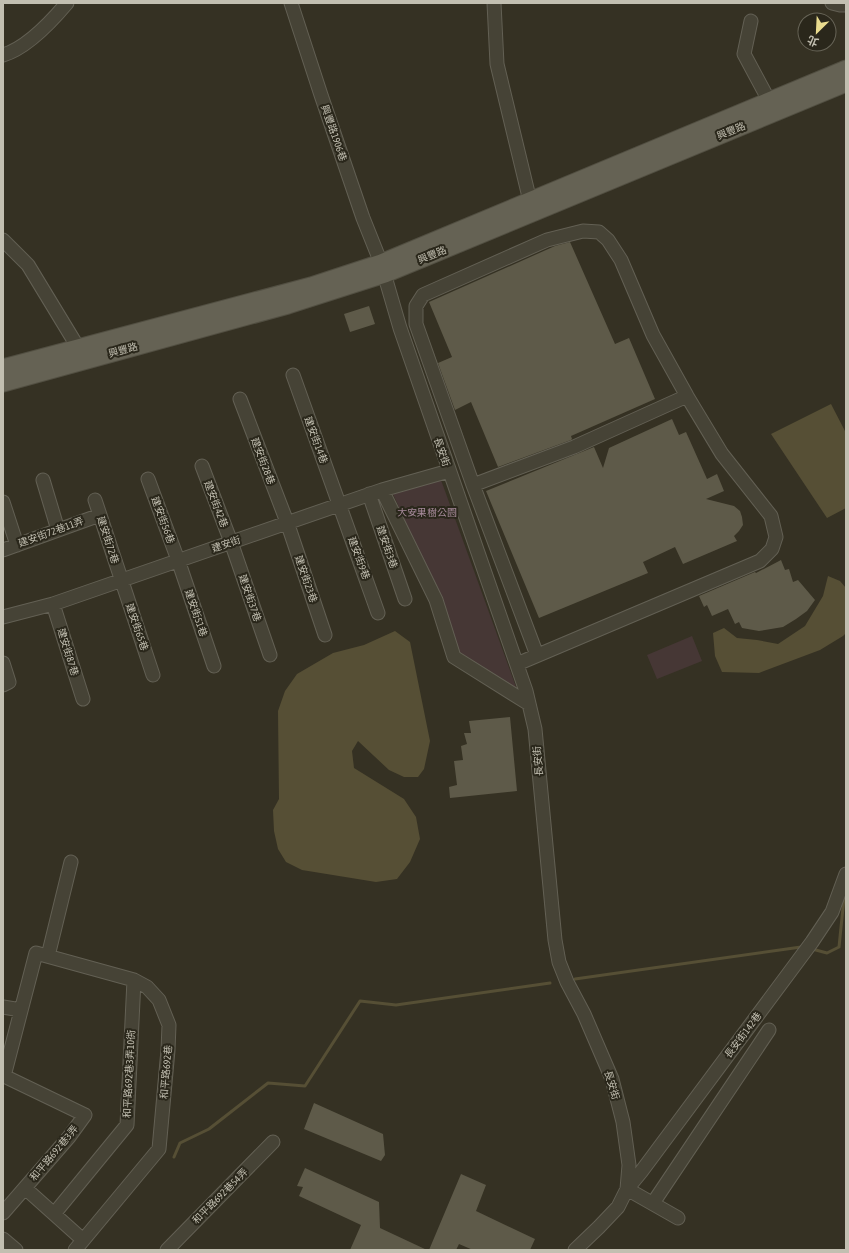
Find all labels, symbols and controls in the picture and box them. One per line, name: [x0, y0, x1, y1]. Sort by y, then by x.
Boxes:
north arrow: [797, 12, 837, 52]
text: 北: [805, 33, 820, 49]
street label: 興豐路1906巷: [319, 103, 349, 163]
street label: 興豐路: [715, 120, 747, 142]
street label: 興豐路: [416, 244, 448, 266]
street label: 興豐路: [107, 341, 139, 359]
street label: 建安街14巷: [302, 415, 330, 465]
street label: 建安街28巷: [249, 436, 277, 486]
street label: 長安街: [432, 436, 452, 468]
street label: 建安街42巷: [202, 479, 230, 529]
street label: 建安街56巷: [149, 495, 177, 545]
park label: 大安果樹公園: [397, 507, 457, 518]
street label: 建安街72巷11弄: [17, 515, 85, 549]
street label: 建安街72巷: [95, 515, 121, 565]
street label: 建安街3巷: [375, 524, 399, 570]
street label: 建安街: [210, 534, 242, 554]
street label: 建安街9巷: [346, 535, 372, 581]
street label: 建安街23巷: [293, 554, 319, 604]
street label: 建安街37巷: [237, 573, 263, 623]
street label: 建安街51巷: [183, 588, 209, 638]
street label: 建安街65巷: [124, 602, 150, 652]
street label: 建安街87巷: [56, 627, 80, 677]
street label: 長安街: [531, 746, 545, 776]
street label: 長安街142巷: [722, 1010, 764, 1060]
street label: 和平路692巷3弄10衖: [121, 1030, 137, 1118]
street label: 和平路692巷: [158, 1045, 174, 1099]
street label: 長安街: [602, 1069, 622, 1101]
street label: 和平路692巷3弄: [28, 1123, 80, 1183]
street label: 和平路692巷54弄: [190, 1166, 250, 1226]

